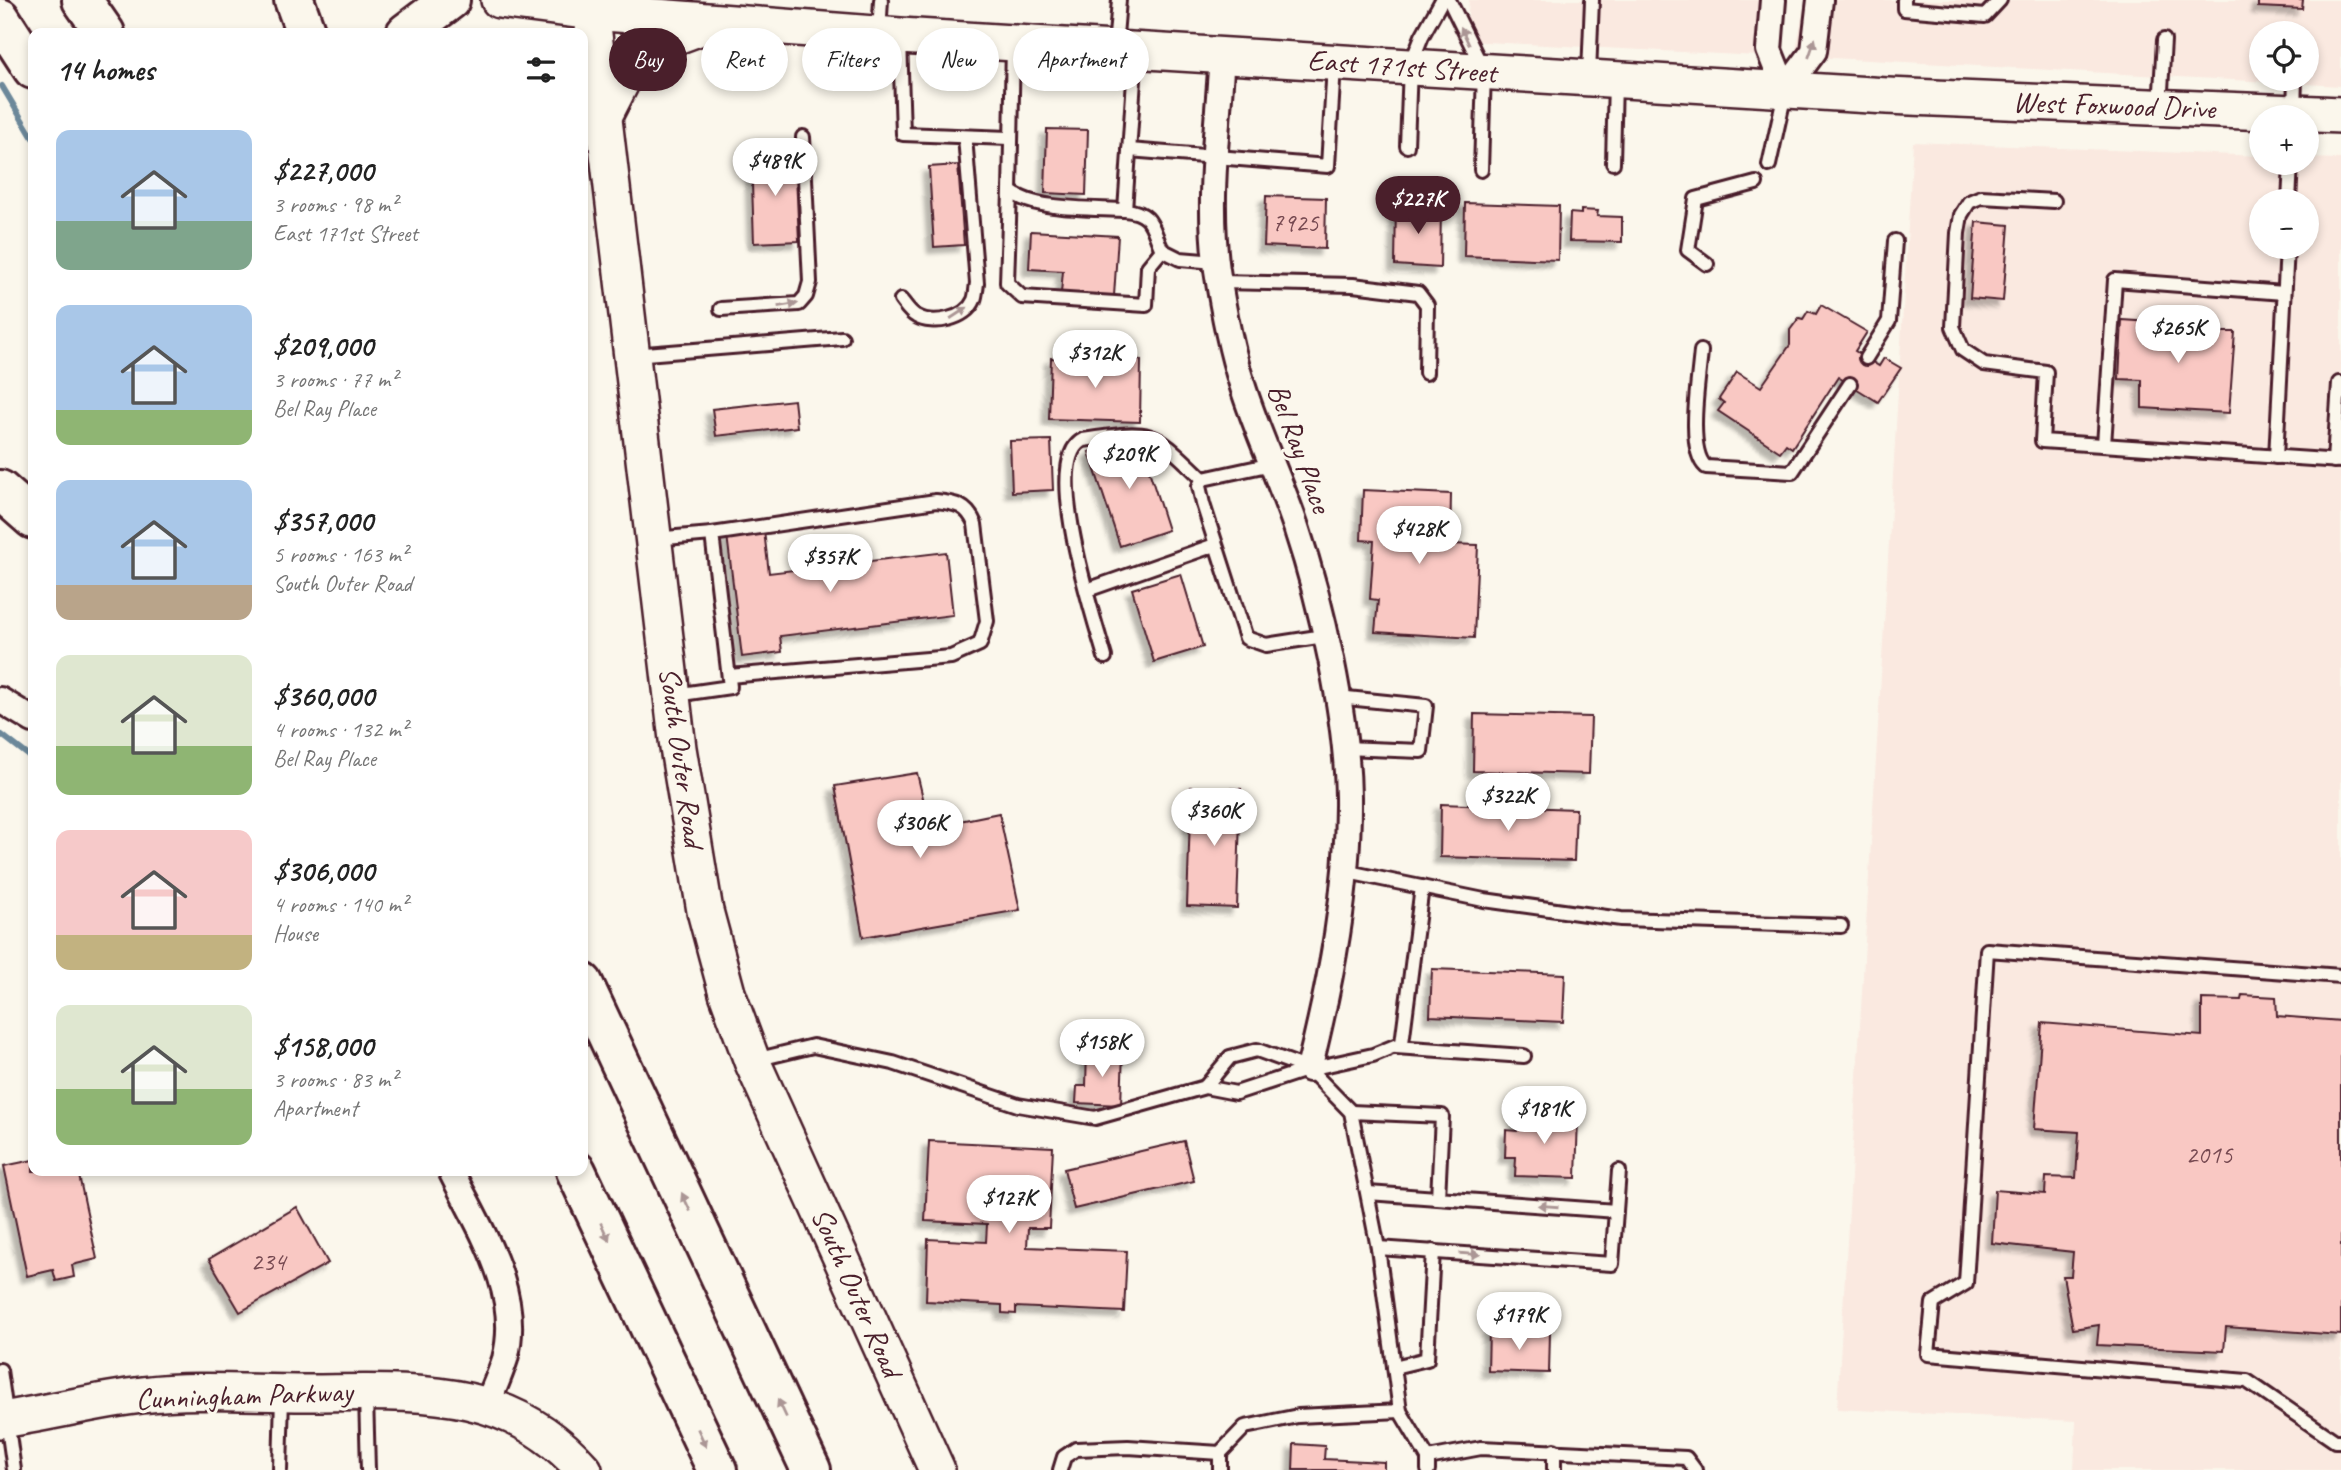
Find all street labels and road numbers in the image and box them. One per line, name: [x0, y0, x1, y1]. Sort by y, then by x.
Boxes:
street label: East 171st Street: [1306, 40, 1501, 92]
street label: West Foxwood Drive: [2012, 82, 2218, 128]
street label: Bel Ray Place: [1259, 378, 1342, 520]
street label: South Outer Road: [651, 665, 714, 853]
street label: South Outer Road: [803, 1202, 913, 1386]
street label: Cunningham Parkway: [135, 1372, 356, 1418]

